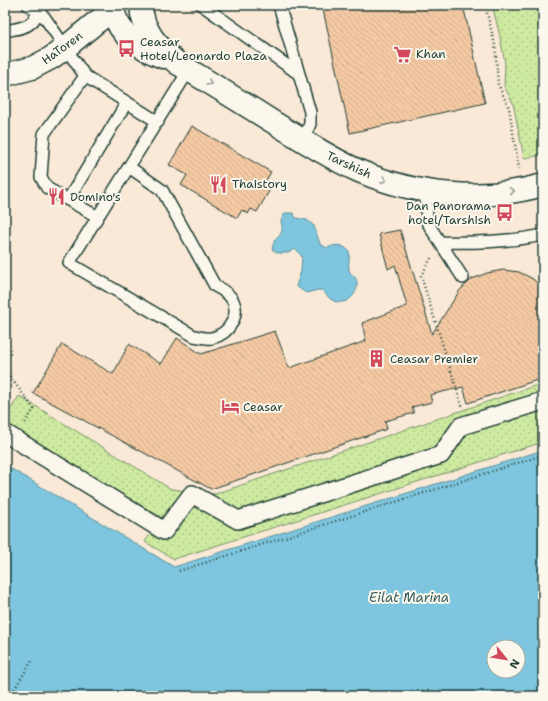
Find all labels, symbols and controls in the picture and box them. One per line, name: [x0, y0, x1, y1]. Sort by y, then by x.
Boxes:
street label: HaToren: [38, 28, 86, 68]
place label: Ceasar Hotel/Leonardo Plaza: [140, 34, 268, 64]
bus stop icon: Ceasar Hotel/Leonardo Plaza: [117, 39, 137, 59]
supermarket icon: Khan: [393, 44, 413, 64]
place label: Khan: [416, 46, 446, 62]
one-way arrow: [205, 78, 212, 85]
street label: Tarshish: [324, 148, 374, 182]
restaurant icon: Thaistory: [209, 174, 229, 194]
one-way arrow: [380, 175, 387, 183]
place label: Thaistory: [232, 176, 287, 192]
restaurant icon: Domino's: [47, 187, 67, 207]
one-way arrow: [509, 187, 515, 196]
place label: Domino's: [70, 189, 121, 205]
place label: Dan Panorama hotel/Tarshish: [406, 198, 492, 228]
bus stop icon: Dan Panorama hotel/Tarshish: [494, 203, 514, 223]
building icon: Ceasar Premier: [367, 349, 387, 369]
place label: Ceasar Premier: [390, 351, 478, 367]
hotel icon: Ceasar: [220, 397, 240, 417]
place label: Ceasar: [243, 399, 283, 415]
water label: Eilat Marina: [369, 589, 449, 606]
north arrow: [486, 639, 526, 679]
text: N: [505, 656, 523, 672]

